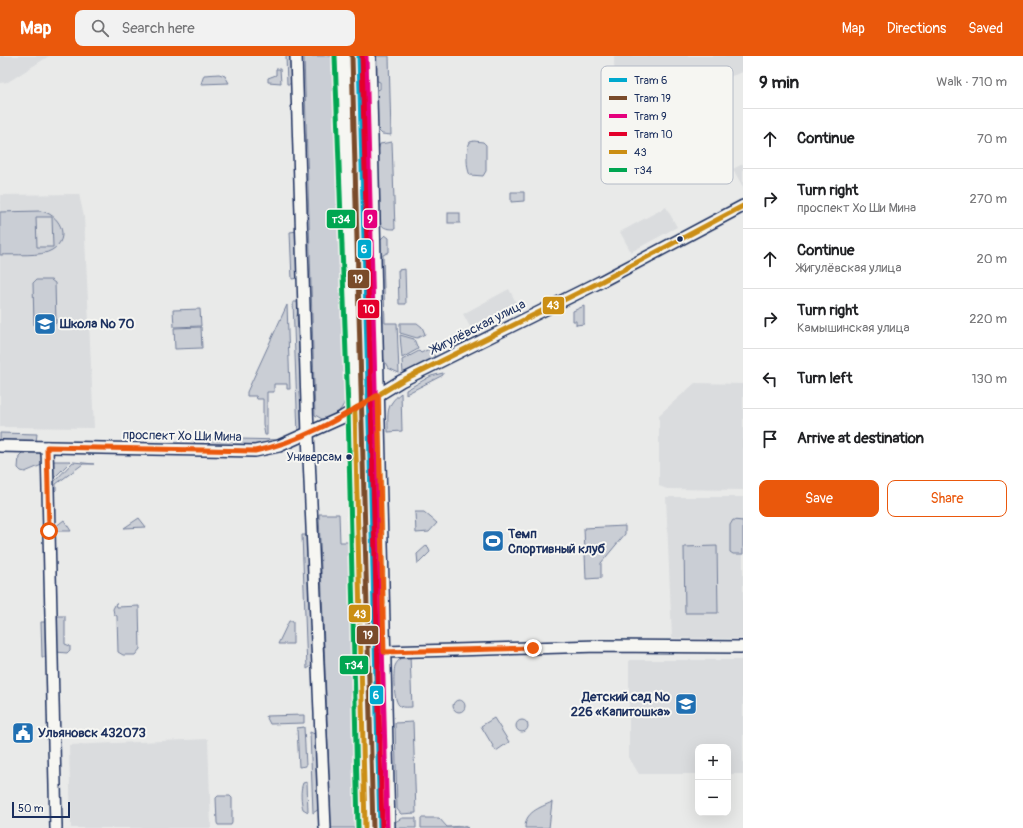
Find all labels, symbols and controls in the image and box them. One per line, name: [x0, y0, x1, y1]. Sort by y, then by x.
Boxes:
search box: [75, 10, 355, 46]
text: Map: [20, 16, 51, 40]
icon: search: [89, 17, 111, 39]
text: Search here: [121, 19, 195, 38]
text: Map: [842, 20, 865, 37]
text: Directions: [887, 20, 946, 37]
text: Saved: [968, 20, 1003, 37]
legend: [601, 66, 733, 184]
text: 9 min: [759, 72, 799, 93]
text: Tram 6: [634, 74, 667, 87]
text: Walk · 710 m: [936, 74, 1007, 90]
text: Tram 19: [634, 92, 671, 105]
text: Tram 9: [634, 110, 667, 123]
text: Tram 10: [634, 128, 673, 141]
icon: ahead: [759, 128, 781, 150]
text: Continue: [797, 129, 855, 148]
text: 70 m: [977, 131, 1007, 147]
text: 43: [634, 146, 647, 159]
text: т34: [634, 164, 653, 177]
text: Turn right: [797, 181, 858, 200]
icon: right: [759, 188, 781, 210]
text: 270 m: [970, 191, 1007, 207]
text: проспект Хо Ши Мина: [797, 200, 916, 216]
line badge: т34: [326, 209, 356, 229]
line badge: 9: [363, 209, 378, 229]
text: т34: [332, 213, 351, 226]
text: 9: [367, 213, 373, 226]
unlabelled marker: [675, 234, 685, 244]
line badge: 6: [357, 239, 372, 259]
text: Continue: [797, 241, 855, 260]
text: 6: [361, 243, 368, 256]
icon: ahead: [759, 248, 781, 270]
text: 20 m: [976, 251, 1007, 267]
text: Жигулёвская улица: [797, 260, 901, 276]
line badge: 19: [347, 269, 370, 289]
text: 19: [353, 273, 363, 286]
street label: Жигулёвская улица: [426, 296, 528, 359]
line badge: 43: [542, 296, 565, 315]
line badge: 10: [357, 299, 380, 319]
text: 43: [546, 299, 559, 312]
text: Turn right: [797, 301, 858, 320]
text: 10: [363, 303, 375, 316]
icon: right: [759, 308, 781, 330]
school or university icon: Школа № 70: [32, 311, 58, 337]
text: 220 m: [969, 311, 1007, 327]
place label: Школа № 70: [59, 316, 134, 332]
text: Камышинская улица: [797, 320, 910, 336]
icon: left: [759, 368, 781, 390]
text: Turn left: [797, 369, 853, 388]
text: 130 m: [971, 371, 1007, 387]
street label: проспект Хо Ши Мина: [122, 427, 242, 445]
icon: arrive: [759, 428, 781, 450]
text: Arrive at destination: [797, 429, 924, 448]
place label: Универсам: [286, 450, 342, 465]
marker: Универсам: [344, 452, 354, 462]
button: Save: [759, 480, 879, 517]
button: Share: [887, 480, 1007, 517]
route start: [40, 522, 58, 540]
place label: Темп Спортивный клуб: [507, 526, 605, 557]
sports icon: Темп Спортивный клуб: [480, 528, 506, 554]
line badge: 43: [348, 604, 371, 623]
text: 43: [353, 608, 366, 621]
line badge: 19: [356, 625, 379, 645]
text: 19: [363, 629, 373, 642]
route end: [524, 639, 542, 657]
line badge: т34: [339, 655, 369, 675]
text: т34: [345, 659, 364, 672]
line badge: 6: [369, 685, 384, 705]
text: 6: [373, 689, 380, 702]
place label: Детский сад № 226 «Капитошка»: [571, 689, 670, 720]
school or university icon: Детский сад № 226 «Капитошка»: [673, 691, 699, 717]
public building icon: Ульяновск 432073: [10, 720, 36, 746]
place label: Ульяновск 432073: [38, 725, 146, 741]
map controls: [695, 744, 731, 816]
button: +: [695, 744, 731, 780]
button: −: [695, 780, 731, 816]
scale bar: [12, 800, 70, 819]
text: 50 m: [18, 802, 44, 815]

